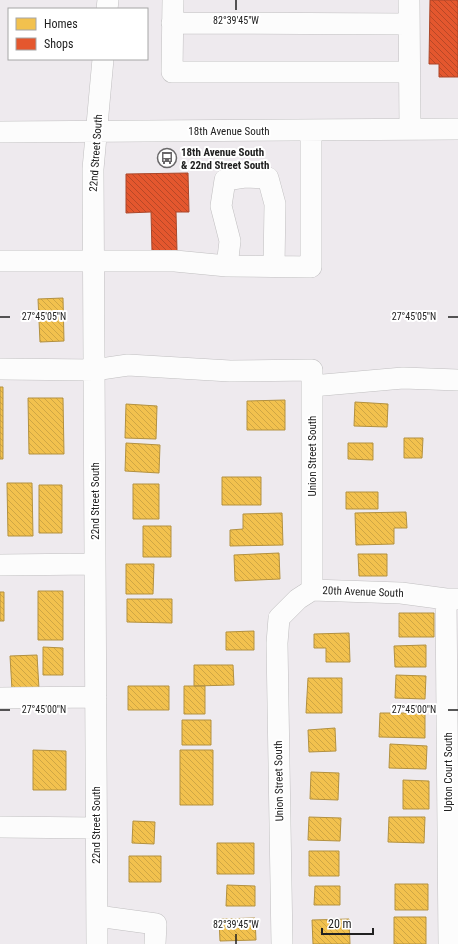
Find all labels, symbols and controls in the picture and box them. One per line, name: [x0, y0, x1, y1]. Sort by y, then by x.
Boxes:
legend: [8, 8, 148, 60]
text: 82°39'45"W: [213, 15, 259, 26]
text: Homes: [44, 17, 78, 31]
text: Shops: [44, 37, 73, 51]
street label: 22nd Street South: [87, 114, 105, 192]
street label: 18th Avenue South: [188, 125, 270, 138]
place label: 18th Avenue South & 22nd Street South: [181, 146, 269, 172]
bus stop icon: 18th Avenue South & 22nd Street South: [156, 147, 178, 169]
text: 27°45'05"N: [22, 311, 66, 322]
text: 27°45'05"N: [392, 311, 436, 322]
street label: Union Street South: [306, 416, 319, 496]
street label: 22nd Street South: [89, 462, 102, 540]
street label: 20th Avenue South: [322, 584, 404, 600]
text: 27°45'00"N: [22, 704, 66, 715]
text: 27°45'00"N: [392, 704, 436, 715]
street label: Upton Court South: [442, 732, 455, 812]
street label: Union Street South: [272, 740, 286, 822]
street label: 22nd Street South: [90, 786, 103, 864]
scale bar: [322, 910, 373, 936]
text: 20 m: [328, 917, 352, 931]
text: 82°39'45"W: [213, 919, 259, 930]

